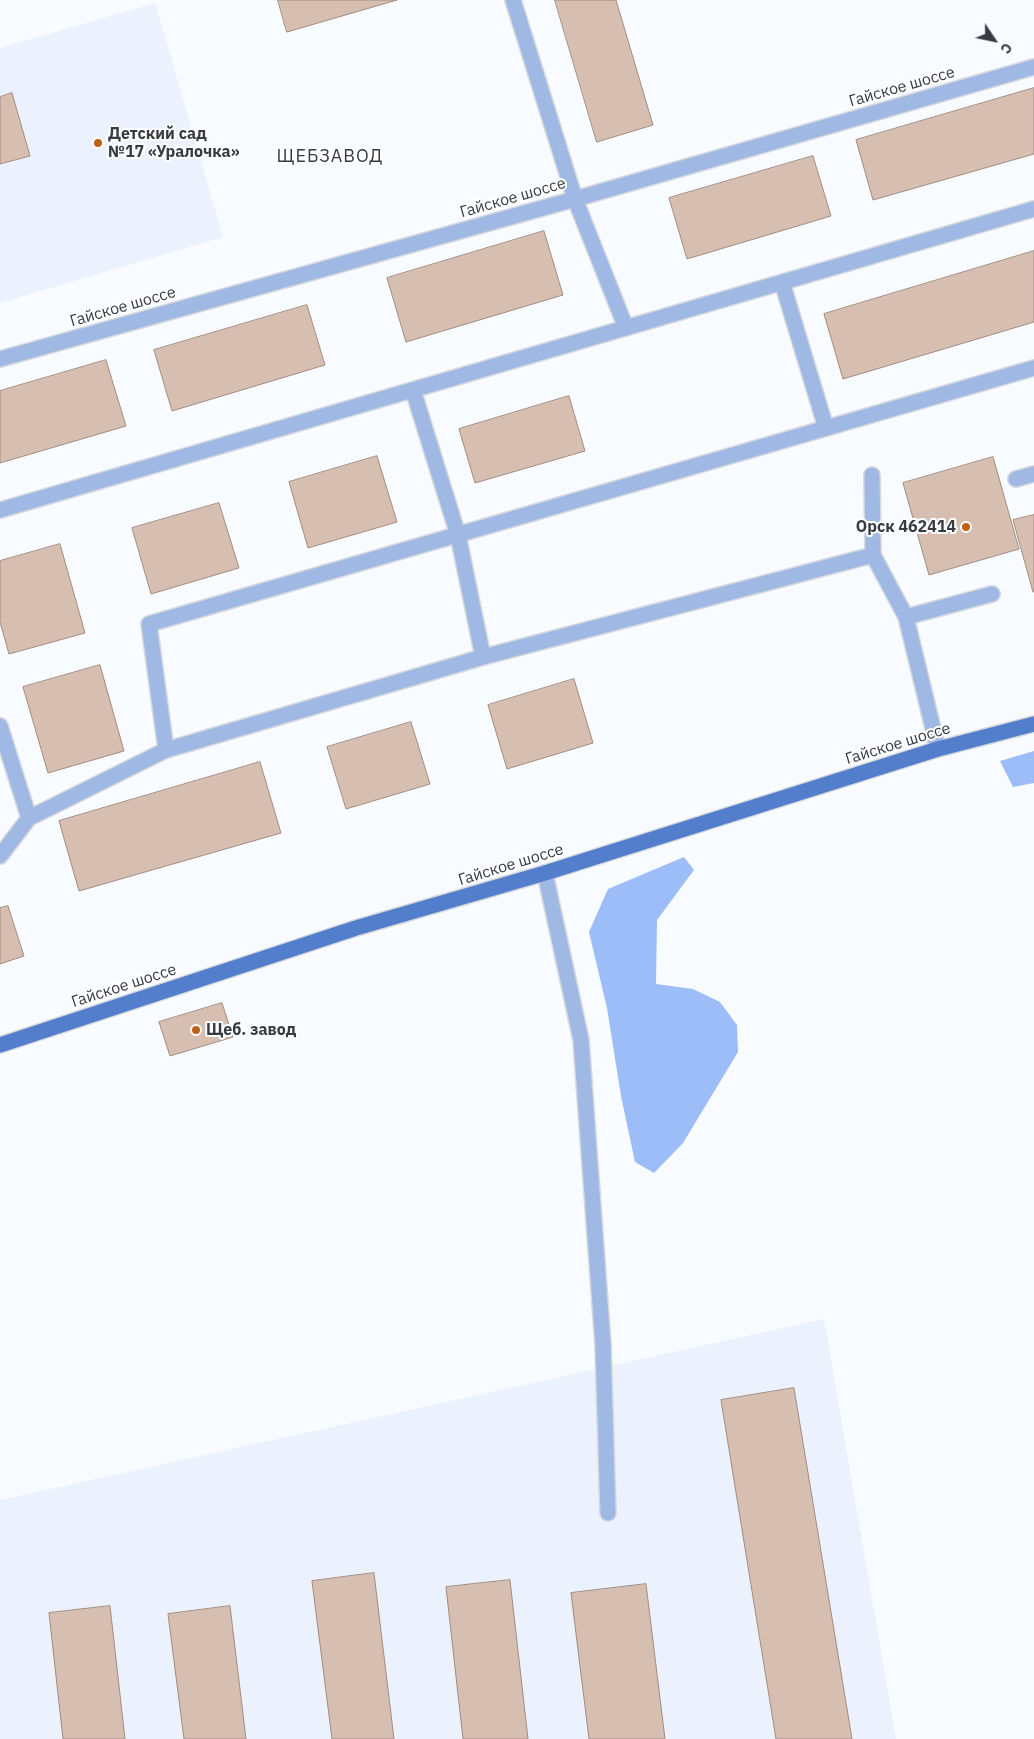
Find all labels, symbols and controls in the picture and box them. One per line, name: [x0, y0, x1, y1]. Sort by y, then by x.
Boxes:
north arrow: [969, 15, 1019, 65]
text: С: [996, 40, 1016, 57]
street label: Гайское шоссе: [847, 63, 957, 111]
place label: Детский сад №17 «Уралочка»: [108, 124, 240, 162]
marker: Детский сад №17 «Уралочка»: [92, 137, 104, 149]
district label: ЩЕБЗАВОД: [276, 146, 384, 168]
street label: Гайское шоссе: [458, 174, 568, 222]
street label: Гайское шоссе: [68, 283, 178, 331]
place label: Орск 462414: [856, 517, 956, 537]
marker: Орск 462414: [960, 521, 972, 533]
street label: Гайское шоссе: [843, 719, 953, 769]
street label: Гайское шоссе: [456, 840, 566, 890]
street label: Гайское шоссе: [69, 960, 179, 1012]
place label: Щеб. завод: [206, 1020, 296, 1040]
marker: Щеб. завод: [190, 1024, 202, 1036]

